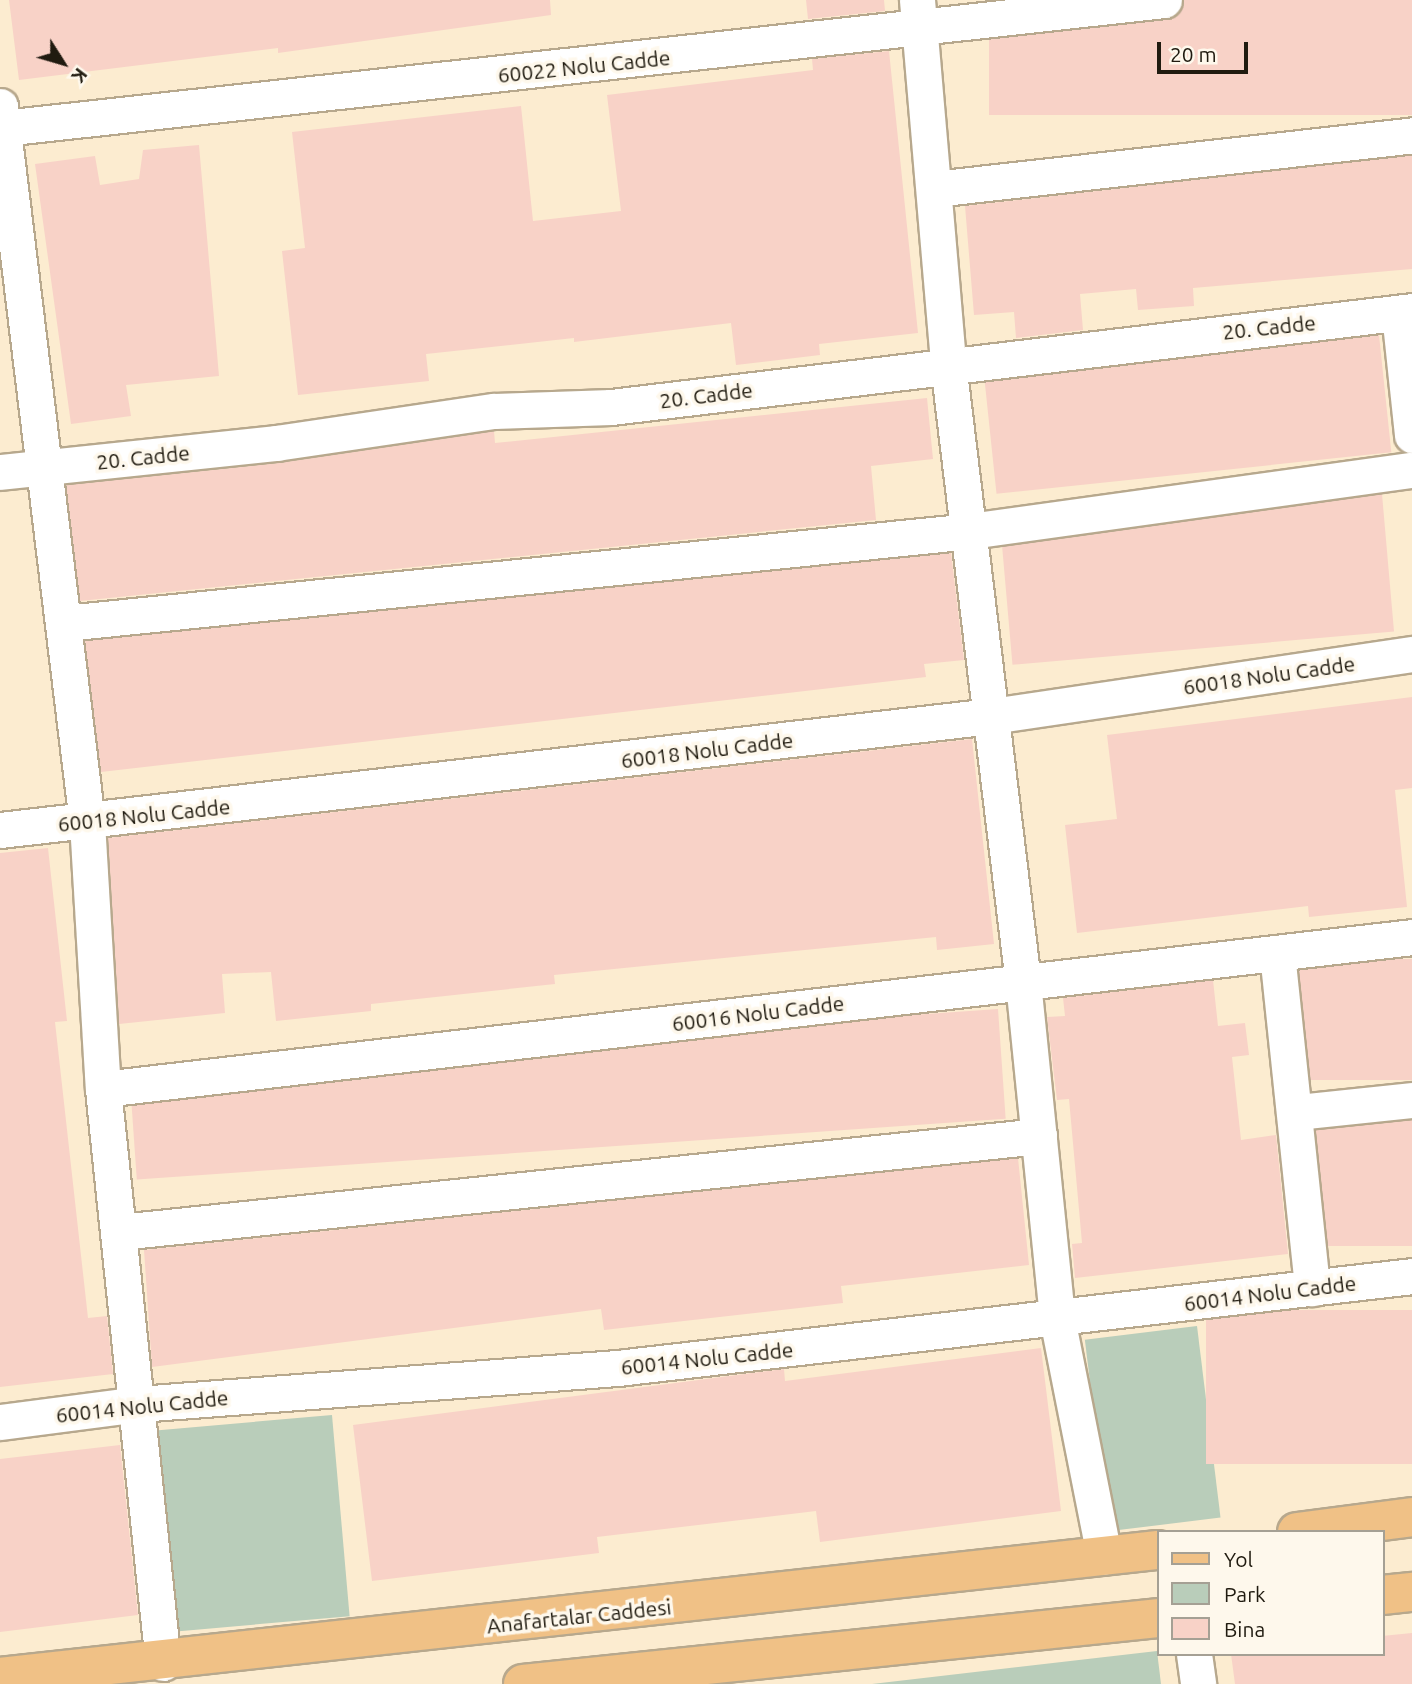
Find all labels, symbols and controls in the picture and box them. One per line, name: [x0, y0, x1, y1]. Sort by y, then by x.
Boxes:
north arrow: [28, 28, 98, 98]
scale bar: [1160, 28, 1251, 72]
text: 20 m: [1170, 42, 1217, 66]
street label: 60022 Nolu Cadde: [496, 44, 672, 88]
text: K: [67, 64, 92, 87]
street label: 20. Cadde: [1221, 310, 1317, 344]
street label: 20. Cadde: [658, 377, 754, 413]
street label: 20. Cadde: [95, 440, 191, 474]
street label: 60018 Nolu Cadde: [1181, 650, 1357, 700]
street label: 60018 Nolu Cadde: [619, 727, 795, 773]
street label: 60018 Nolu Cadde: [56, 793, 232, 837]
street label: 60016 Nolu Cadde: [670, 990, 846, 1036]
street label: 60014 Nolu Cadde: [1182, 1270, 1358, 1316]
street label: 60014 Nolu Cadde: [619, 1336, 795, 1380]
street label: 60014 Nolu Cadde: [54, 1384, 230, 1428]
legend: [1156, 1530, 1384, 1656]
text: Yol: [1224, 1547, 1253, 1571]
text: Park: [1224, 1582, 1266, 1606]
street label: Anafartalar Caddesi: [486, 1594, 672, 1638]
text: Bina: [1224, 1617, 1265, 1641]

